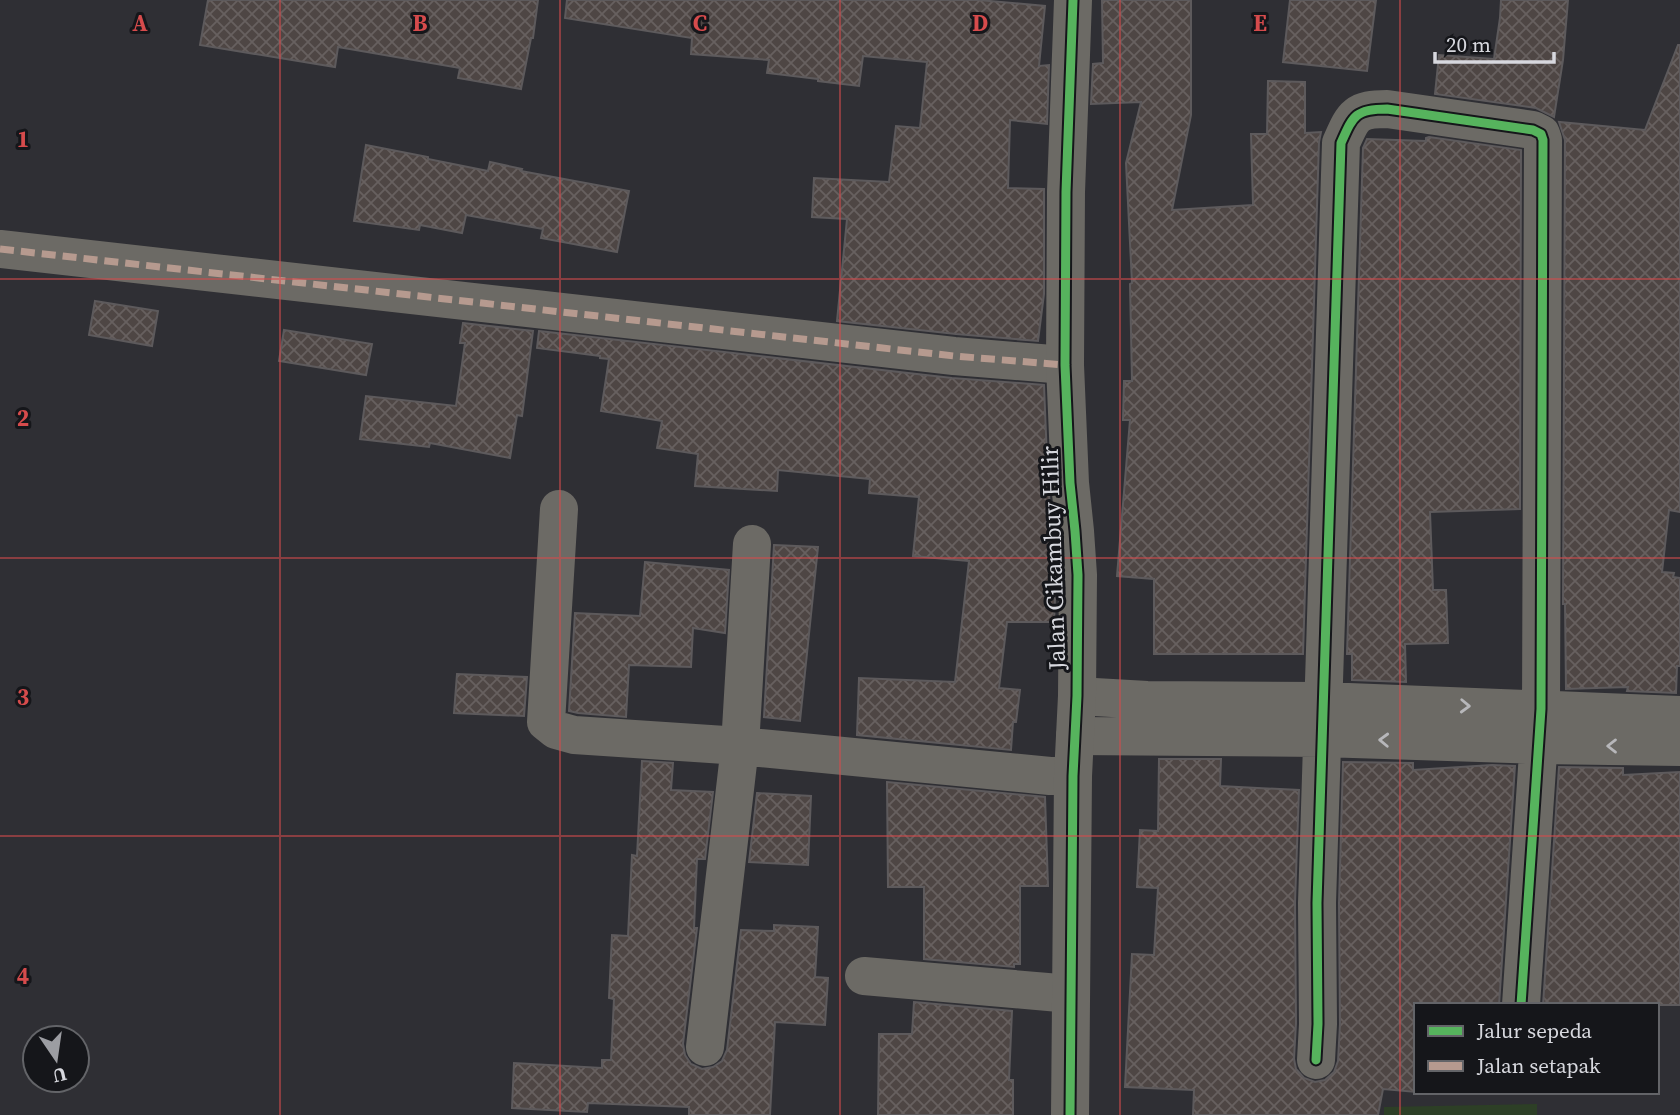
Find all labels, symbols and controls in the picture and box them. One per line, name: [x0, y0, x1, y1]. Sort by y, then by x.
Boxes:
text: A: [132, 7, 148, 39]
text: B: [413, 7, 428, 39]
text: C: [693, 7, 707, 39]
text: D: [972, 7, 988, 39]
text: E: [1253, 7, 1267, 39]
scale bar: [1435, 21, 1554, 65]
text: 20 m: [1446, 30, 1491, 59]
text: 1: [17, 123, 29, 155]
text: 2: [17, 402, 29, 434]
street label: Jalan Cikambuy Hilir: [1033, 445, 1073, 672]
text: 3: [17, 681, 29, 713]
one-way arrow: [1459, 698, 1470, 713]
one-way arrow: [1379, 732, 1390, 747]
one-way arrow: [1606, 738, 1617, 754]
text: 4: [17, 960, 29, 992]
legend: [1414, 1003, 1659, 1094]
text: Jalur sepeda: [1476, 1016, 1592, 1045]
north arrow: [21, 1024, 91, 1094]
text: Jalan setapak: [1476, 1051, 1601, 1080]
text: U: [50, 1061, 70, 1090]

